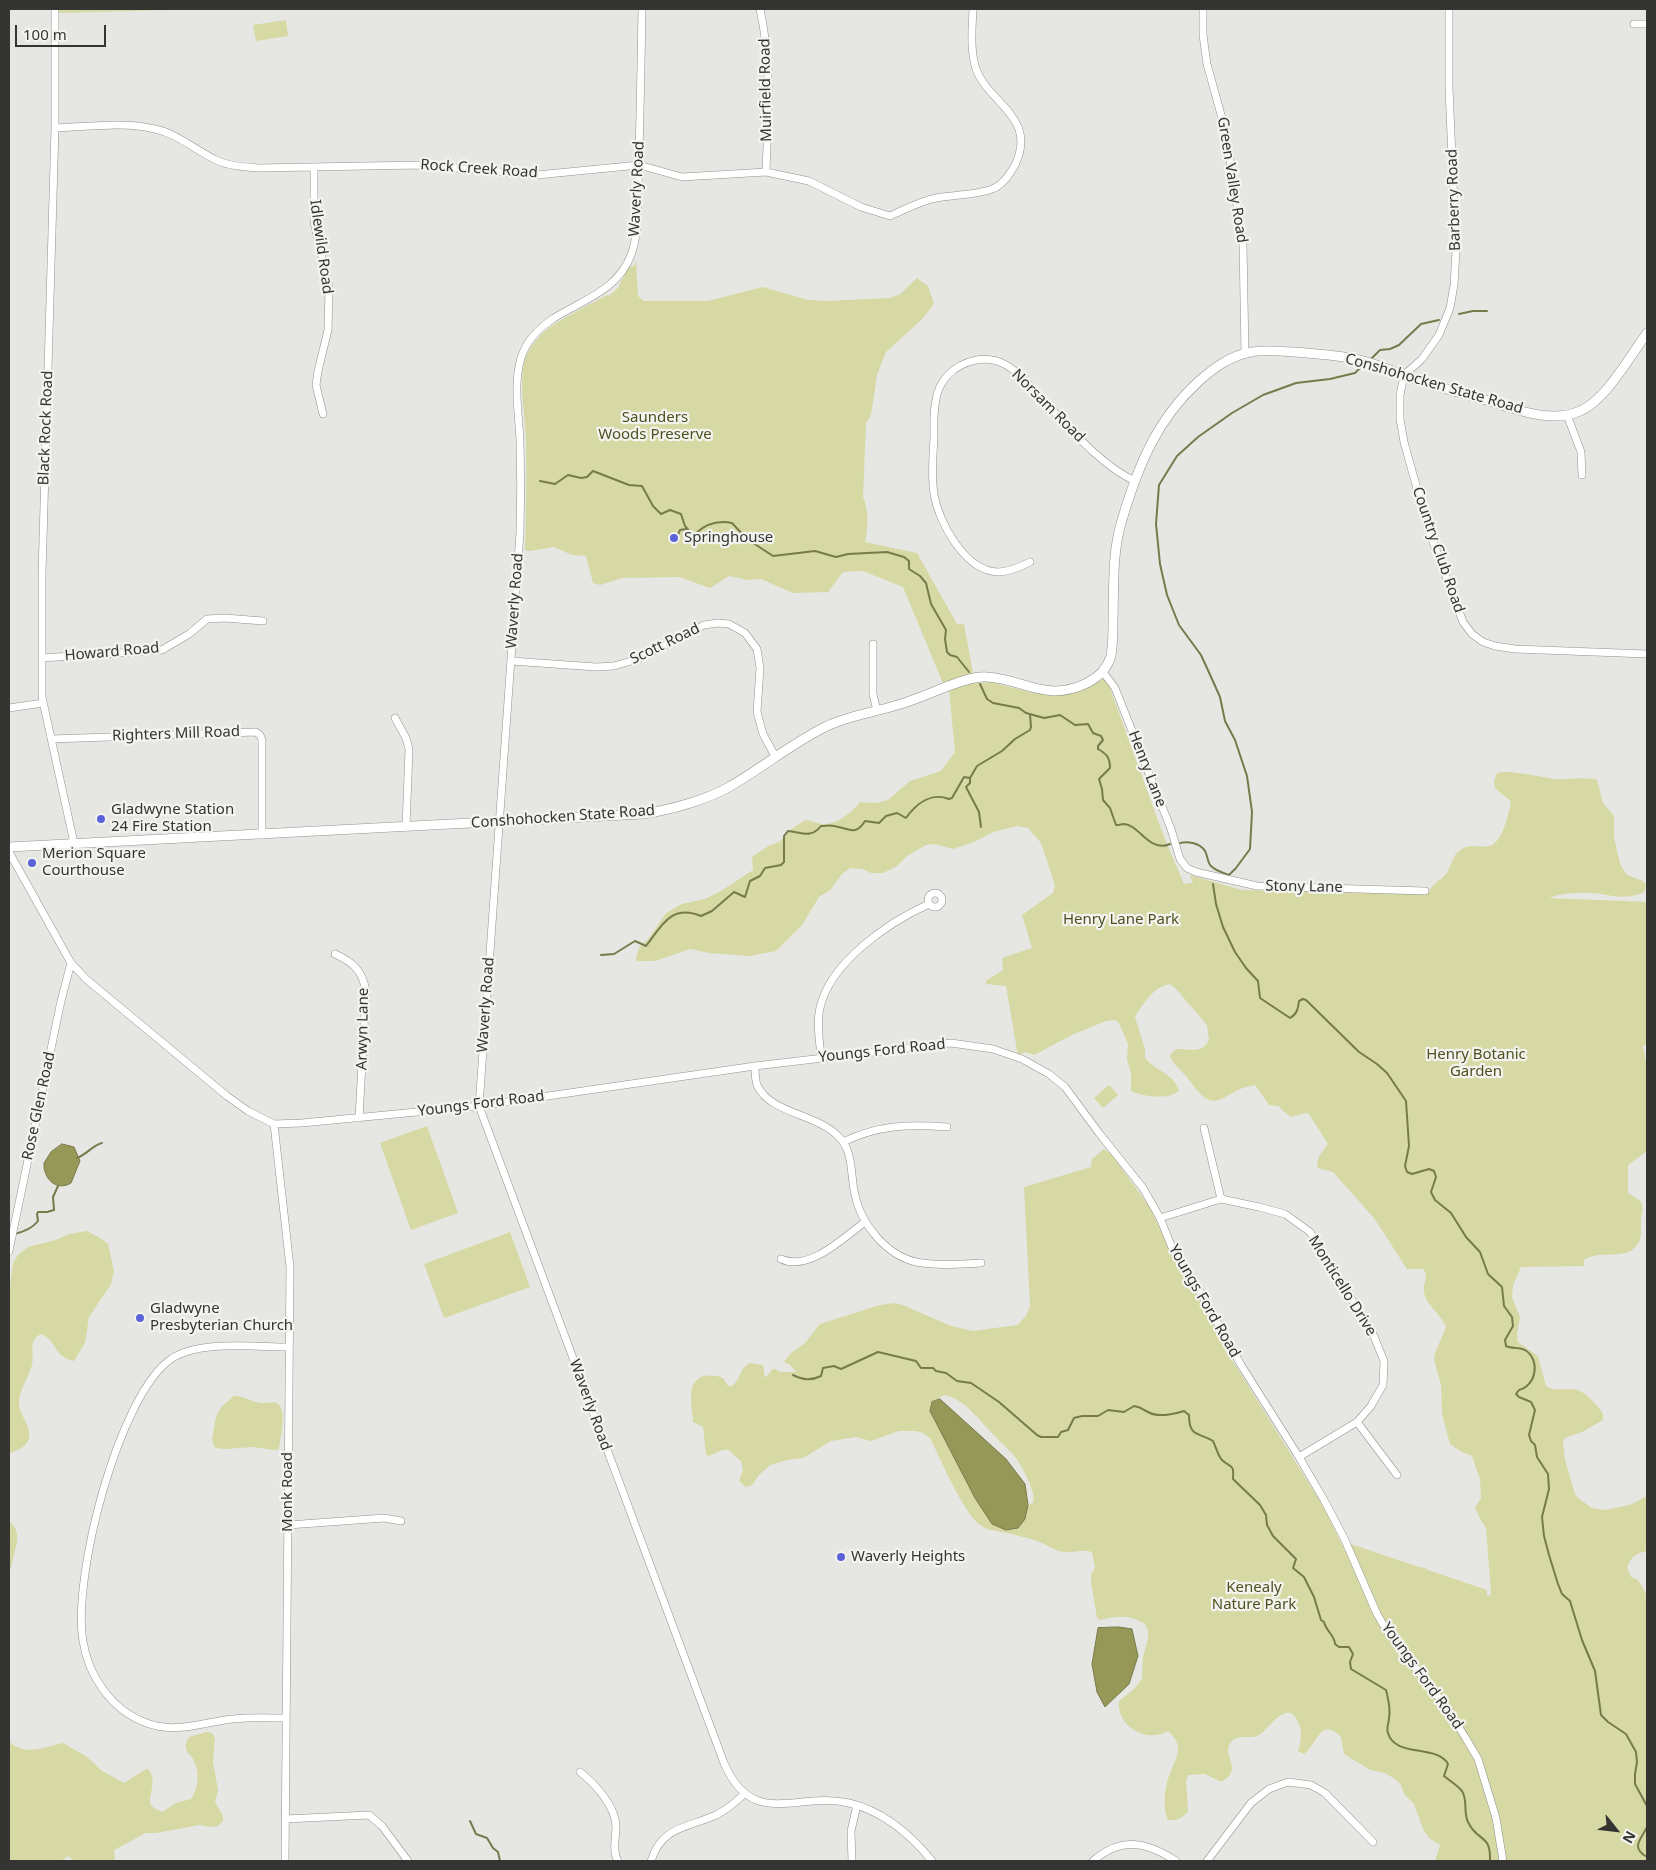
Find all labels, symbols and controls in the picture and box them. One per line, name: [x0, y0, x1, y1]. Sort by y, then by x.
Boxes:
scale bar: [18, 15, 109, 47]
text: 100 m: [23, 24, 67, 44]
street label: Muirfield Road: [756, 38, 776, 142]
street label: Green Valley Road: [1213, 116, 1251, 244]
street label: Waverly Road: [626, 141, 648, 237]
street label: Barberry Road: [1443, 149, 1465, 251]
street label: Rock Creek Road: [420, 156, 538, 182]
street label: Idlewild Road: [305, 199, 337, 295]
street label: Conshohocken State Road: [1343, 350, 1525, 418]
street label: Norsam Road: [1008, 366, 1088, 446]
street label: Black Rock Road: [35, 370, 57, 486]
park label: Saunders Woods Preserve: [598, 409, 712, 444]
street label: Country Club Road: [1408, 485, 1468, 615]
place label: Springhouse: [684, 529, 773, 547]
marker: Springhouse: [668, 532, 680, 544]
street label: Waverly Road: [503, 553, 527, 649]
street label: Scott Road: [627, 619, 703, 669]
street label: Howard Road: [64, 639, 160, 665]
street label: Righters Mill Road: [112, 723, 240, 745]
street label: Henry Lane: [1124, 728, 1170, 810]
place label: Gladwyne Station 24 Fire Station: [111, 801, 234, 836]
street label: Conshohocken State Road: [470, 802, 656, 832]
marker: Gladwyne Station 24 Fire Station: [95, 813, 107, 825]
place label: Merion Square Courthouse: [42, 845, 146, 880]
marker: Merion Square Courthouse: [26, 857, 38, 869]
street label: Stony Lane: [1265, 877, 1343, 897]
park label: Henry Lane Park: [1063, 911, 1179, 929]
street label: Waverly Road: [474, 957, 498, 1053]
street label: Arwyn Lane: [353, 988, 373, 1070]
street label: Youngs Ford Road: [818, 1035, 946, 1067]
park label: Henry Botanic Garden: [1426, 1046, 1526, 1081]
street label: Rose Glen Road: [19, 1050, 59, 1162]
street label: Youngs Ford Road: [417, 1087, 545, 1121]
street label: Monticello Drive: [1304, 1233, 1380, 1339]
street label: Youngs Ford Road: [1164, 1241, 1244, 1361]
place label: Gladwyne Presbyterian Church: [150, 1300, 293, 1335]
marker: Gladwyne Presbyterian Church: [134, 1312, 146, 1324]
street label: Waverly Road: [565, 1357, 615, 1453]
street label: Monk Road: [279, 1452, 297, 1532]
place label: Waverly Heights: [851, 1548, 965, 1566]
marker: Waverly Heights: [835, 1551, 847, 1563]
park label: Kenealy Nature Park: [1212, 1579, 1296, 1614]
street label: Youngs Ford Road: [1377, 1619, 1467, 1733]
north arrow: [1591, 1805, 1641, 1855]
text: N: [1618, 1828, 1641, 1847]

